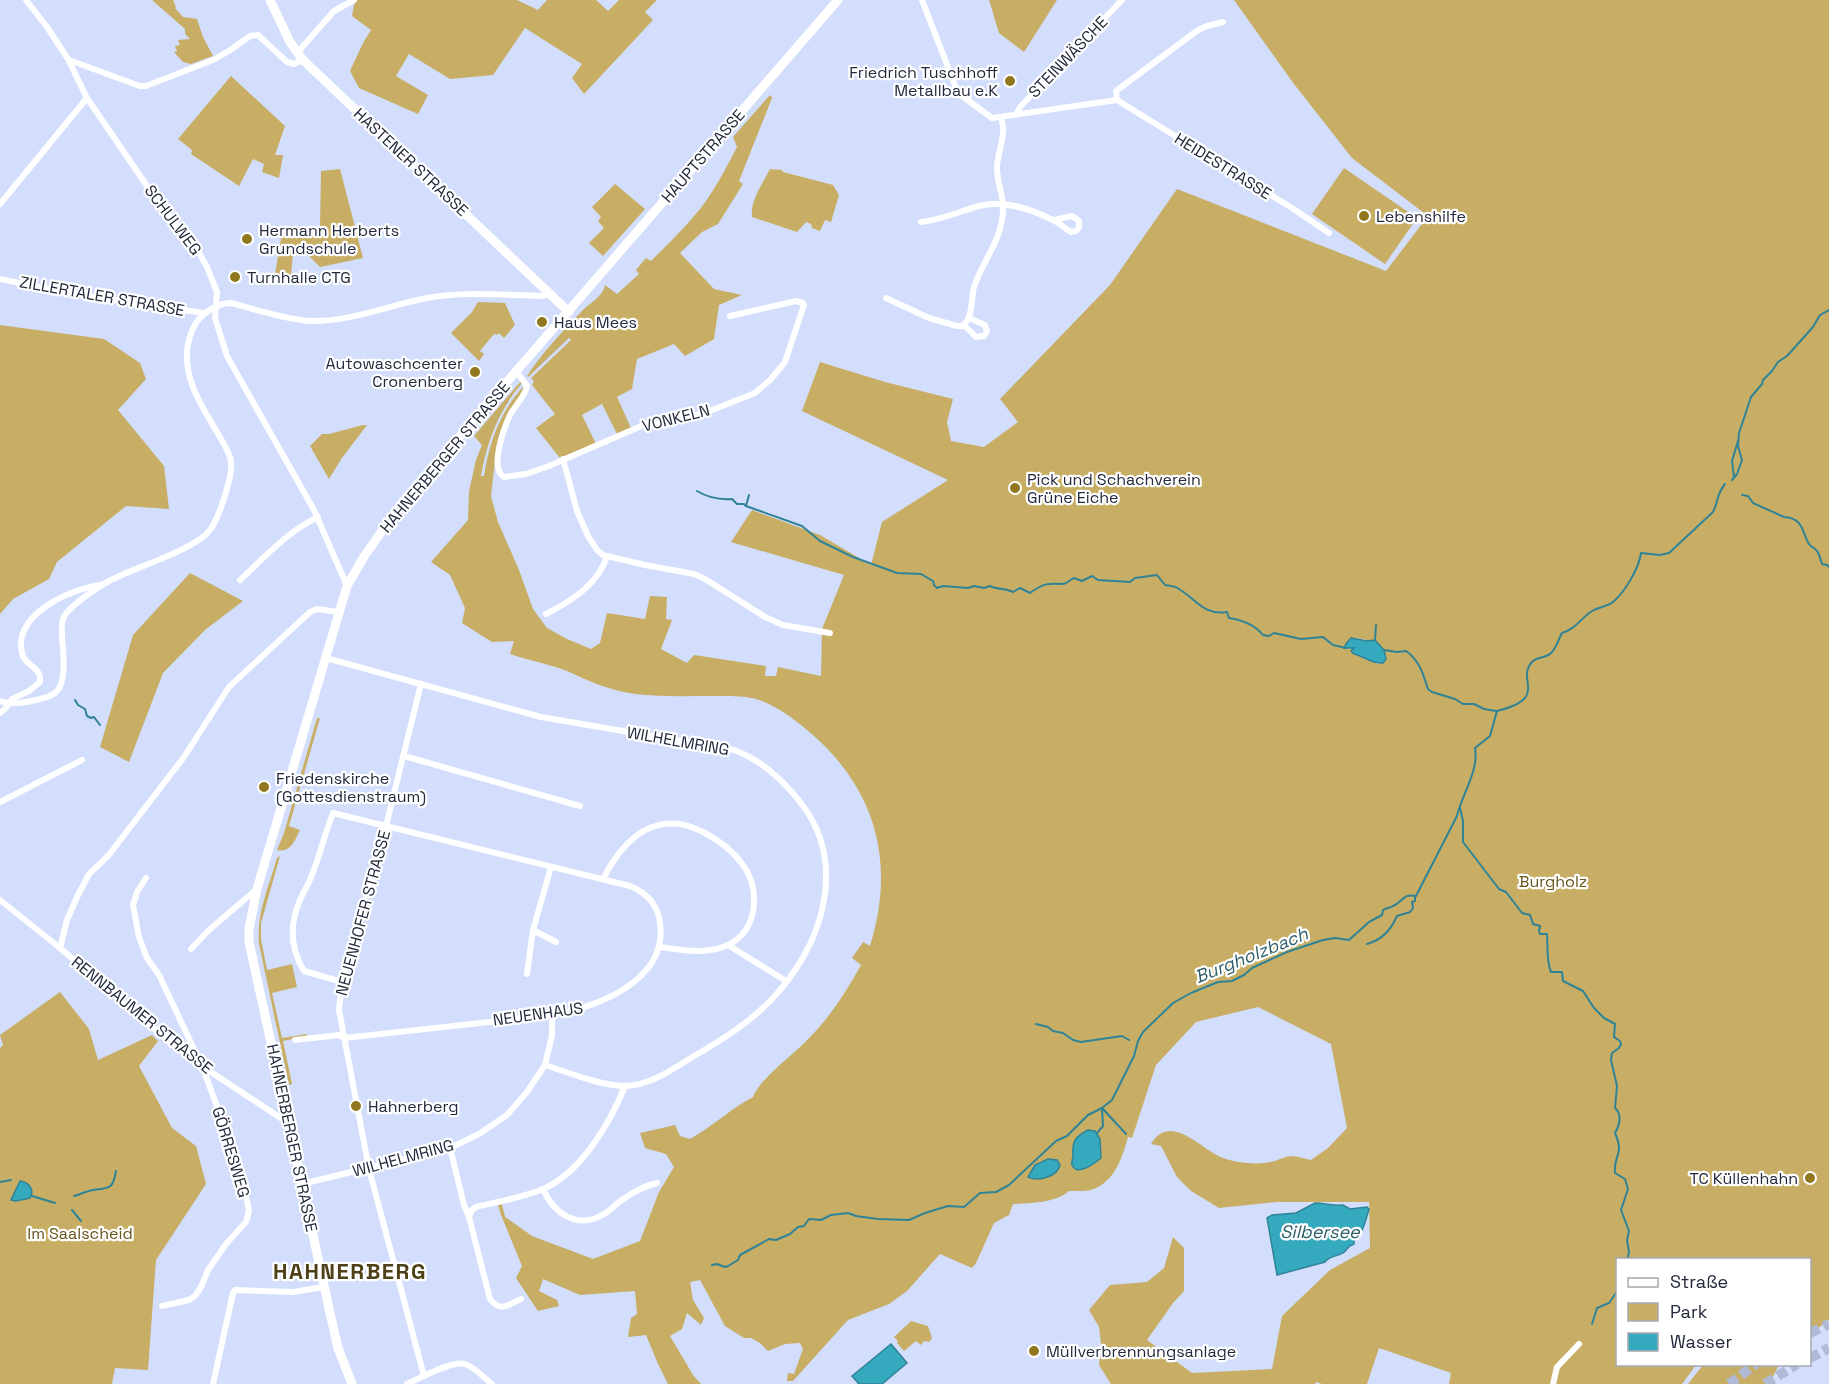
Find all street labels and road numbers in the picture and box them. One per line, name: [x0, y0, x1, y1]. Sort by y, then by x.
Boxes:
street label: STEINWÄSCHE: [1024, 12, 1112, 102]
street label: HASTENER STRASSE: [349, 103, 473, 221]
street label: HAUPTSTRASSE: [657, 105, 749, 207]
street label: HEIDESTRASSE: [1171, 128, 1275, 204]
street label: SCHULWEG: [140, 181, 206, 259]
street label: ZILLERTALER STRASSE: [18, 271, 186, 321]
street label: HAHNERBERGER STRASSE: [375, 377, 515, 537]
street label: VONKELN: [640, 399, 712, 437]
street label: WILHELMRING: [625, 722, 731, 760]
street label: NEUENHOFER STRASSE: [331, 828, 395, 998]
street label: RENNBAUMER STRASSE: [67, 951, 217, 1079]
street label: NEUENHAUS: [492, 997, 585, 1031]
street label: HAHNERBERGER STRASSE: [262, 1042, 322, 1234]
street label: GÖRRESWEG: [207, 1104, 255, 1200]
street label: WILHELMRING: [350, 1134, 456, 1182]

